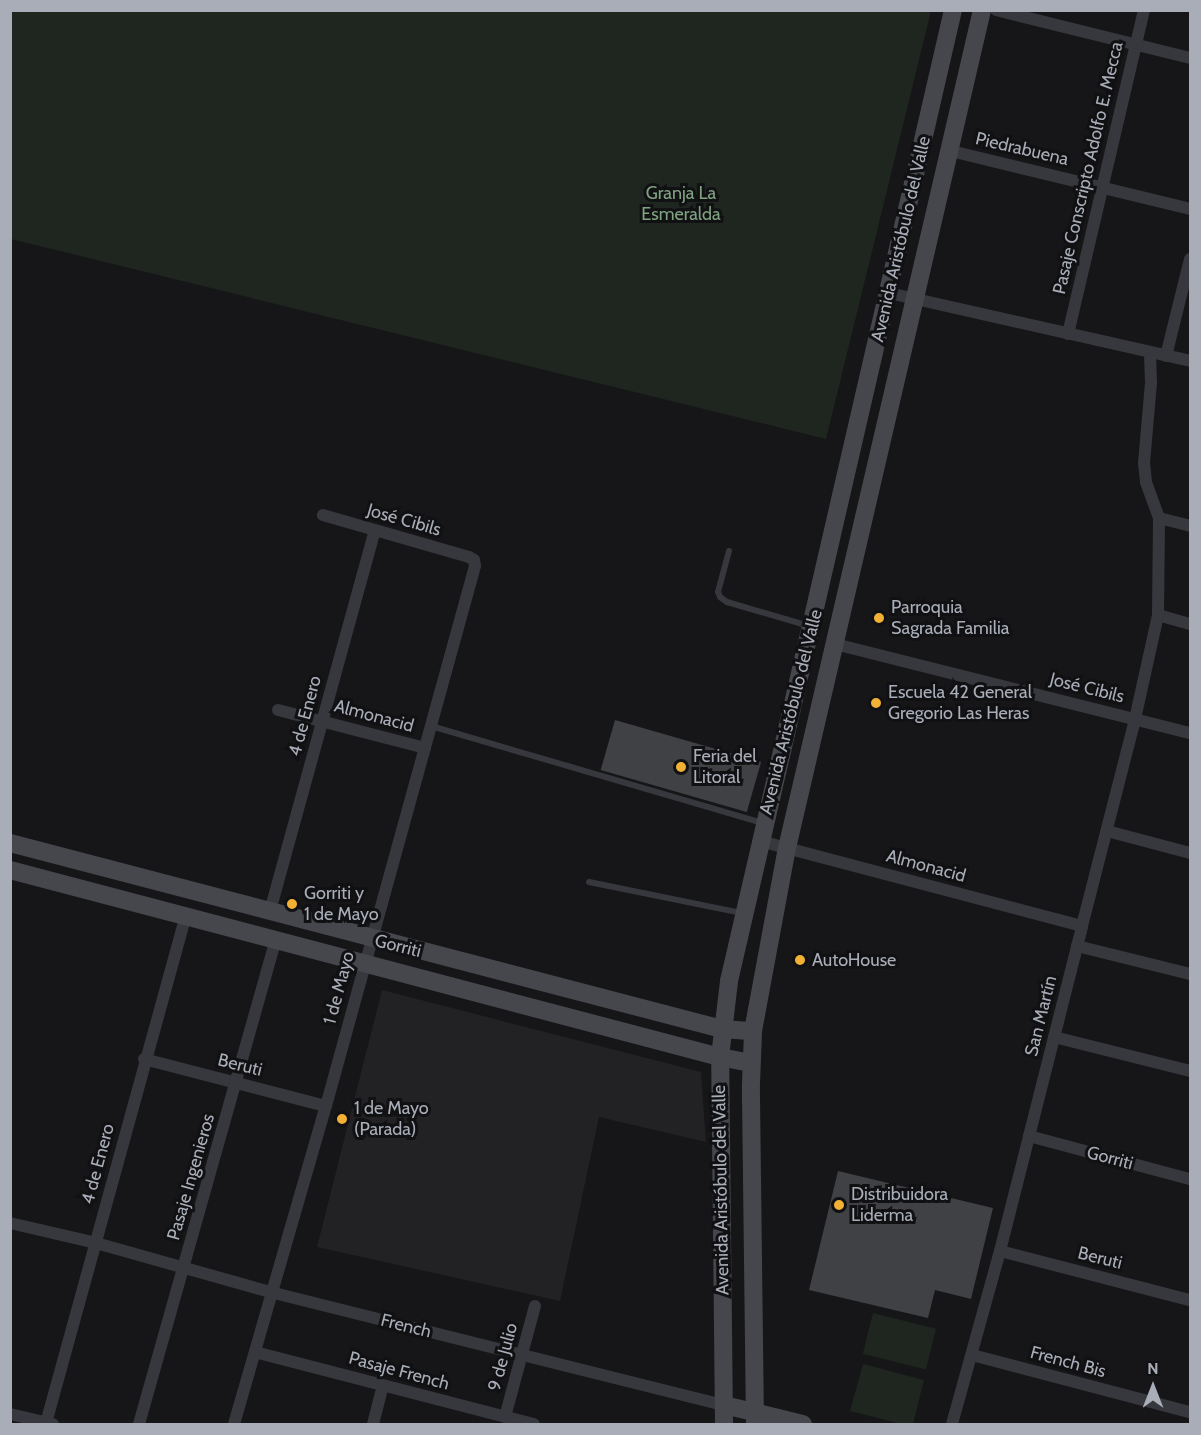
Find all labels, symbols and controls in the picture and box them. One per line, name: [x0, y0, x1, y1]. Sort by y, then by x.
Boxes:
street label: Pasaje Conscripto Adolfo E. Mecca: [1048, 40, 1128, 296]
street label: Piedrabuena: [973, 128, 1071, 170]
street label: Avenida Aristóbulo del Valle: [867, 134, 935, 344]
park label: Granja La Esmeralda: [641, 183, 721, 226]
street label: José Cibils: [365, 499, 443, 541]
place label: Parroquia Sagrada Familia: [891, 597, 1009, 640]
street label: Avenida Aristóbulo del Valle: [755, 607, 827, 817]
marker: Parroquia Sagrada Familia: [872, 611, 886, 625]
street label: José Cibils: [1048, 668, 1126, 708]
street label: 4 de Enero: [284, 674, 326, 758]
place label: Escuela 42 General Gregorio Las Heras: [888, 682, 1032, 724]
street label: Almonacid: [332, 695, 416, 737]
marker: Escuela 42 General Gregorio Las Heras: [869, 696, 883, 710]
place label: Feria del Litoral: [693, 746, 756, 789]
marker: Feria del Litoral: [674, 760, 688, 774]
street label: Almonacid: [884, 845, 968, 887]
place label: Gorriti y 1 de Mayo: [304, 883, 379, 926]
marker: Gorriti y 1 de Mayo: [285, 897, 299, 911]
street label: Gorriti: [373, 930, 423, 962]
street label: 1 de Mayo: [319, 949, 359, 1027]
place label: AutoHouse: [812, 949, 896, 971]
marker: AutoHouse: [793, 953, 807, 967]
street label: San Martín: [1021, 974, 1061, 1058]
street label: Beruti: [216, 1049, 264, 1081]
street label: Avenida Aristóbulo del Valle: [708, 1085, 734, 1295]
place label: 1 de Mayo (Parada): [354, 1098, 429, 1140]
street label: Pasaje Ingenieros: [163, 1111, 219, 1243]
marker: 1 de Mayo (Parada): [335, 1112, 349, 1126]
street label: 4 de Enero: [77, 1122, 119, 1206]
street label: Gorriti: [1085, 1141, 1135, 1175]
place label: Distribuidora Liderma: [851, 1184, 948, 1226]
marker: Distribuidora Liderma: [832, 1198, 846, 1212]
street label: Beruti: [1076, 1242, 1124, 1274]
street label: French: [379, 1309, 433, 1343]
street label: 9 de Julio: [484, 1321, 522, 1393]
street label: French Bis: [1028, 1342, 1108, 1382]
street label: Pasaje French: [346, 1347, 452, 1395]
north arrow: [1123, 1357, 1183, 1417]
text: N: [1147, 1359, 1159, 1378]

